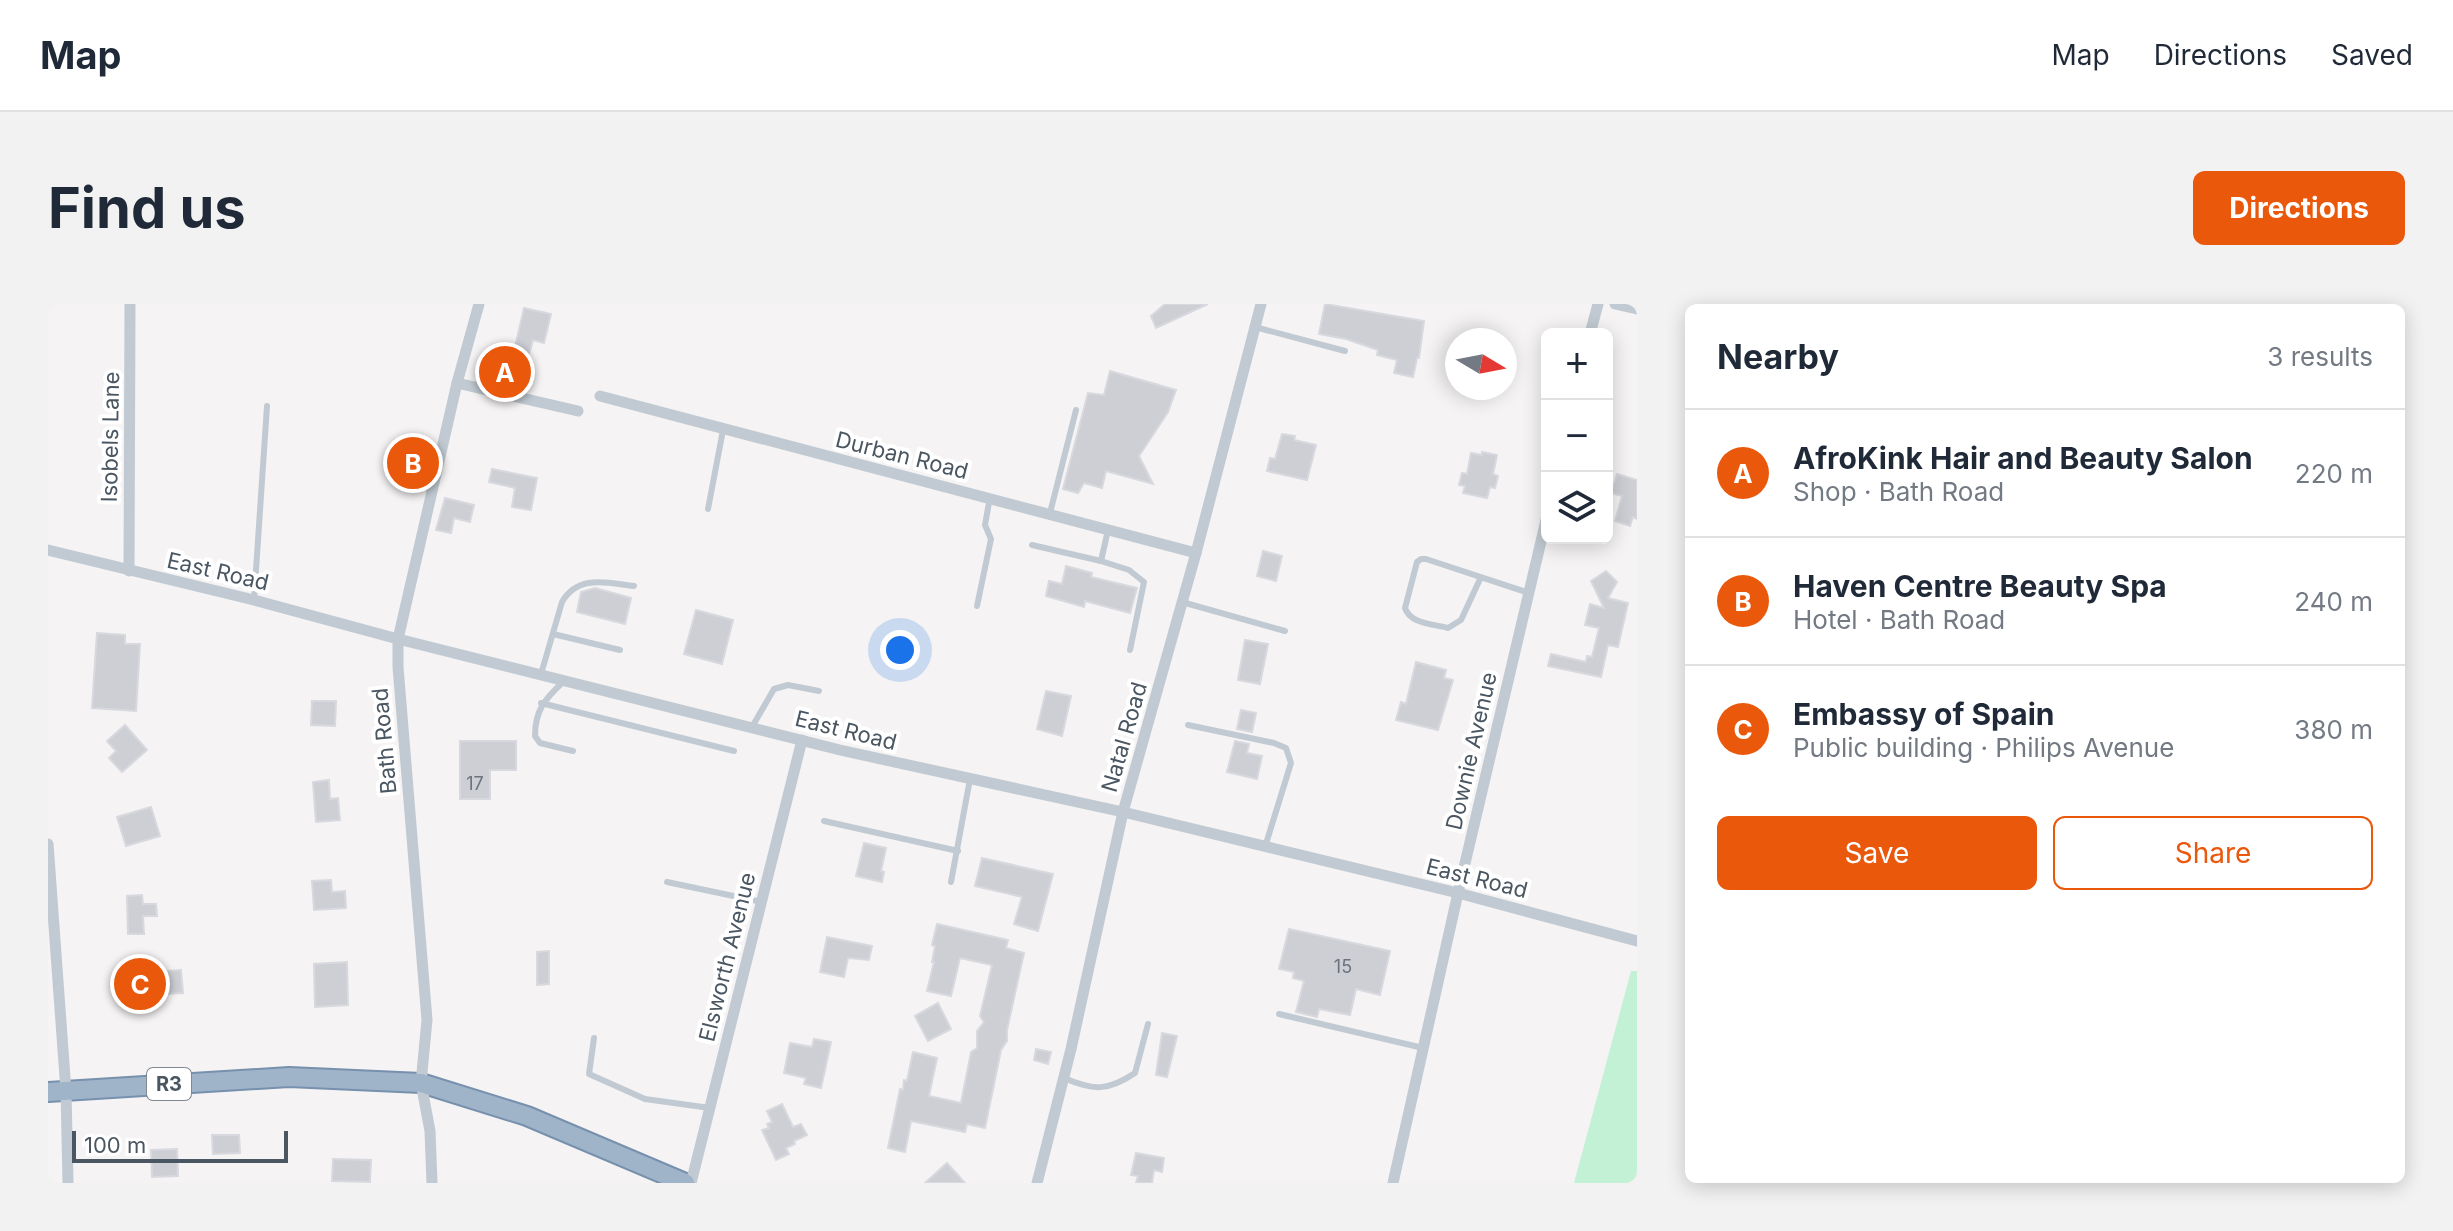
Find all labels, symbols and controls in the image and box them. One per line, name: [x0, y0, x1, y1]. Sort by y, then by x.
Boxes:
text: Map: [40, 32, 121, 78]
text: Map: [2051, 38, 2110, 72]
text: Directions: [2154, 38, 2287, 72]
text: Saved: [2331, 38, 2413, 72]
button: Directions: [2193, 171, 2405, 245]
text: Find us: [48, 174, 246, 242]
north arrow: [1445, 328, 1517, 400]
map controls: [1541, 328, 1613, 544]
button: +: [1541, 328, 1613, 400]
text: Nearby: [1717, 336, 1839, 377]
text: 3 results: [2267, 341, 2373, 372]
pin: A: [479, 342, 531, 402]
street label: Isobels Lane: [96, 371, 124, 503]
button: −: [1541, 400, 1613, 472]
street label: Durban Road: [833, 426, 971, 484]
pin: B: [387, 433, 439, 493]
text: AfroKink Hair and Beauty Salon: [1793, 440, 2253, 476]
text: A: [1733, 458, 1753, 489]
text: 220 m: [2295, 458, 2373, 489]
button: layers: [1541, 472, 1613, 544]
text: Shop · Bath Road: [1793, 476, 2004, 507]
street label: East Road: [165, 547, 271, 595]
text: Haven Centre Beauty Spa: [1793, 568, 2167, 604]
text: B: [1734, 586, 1752, 617]
text: 240 m: [2294, 586, 2373, 617]
text: Hotel · Bath Road: [1793, 604, 2005, 635]
your location: [880, 630, 920, 670]
street label: Downie Avenue: [1440, 669, 1502, 833]
street label: Natal Road: [1096, 679, 1152, 795]
street label: Bath Road: [366, 687, 402, 795]
text: Embassy of Spain: [1793, 696, 2055, 732]
street label: East Road: [793, 705, 899, 755]
text: C: [1733, 714, 1753, 745]
text: 380 m: [2294, 714, 2373, 745]
text: Public building · Philips Avenue: [1793, 732, 2174, 763]
house number: 17: [466, 773, 484, 794]
button: Save: [1717, 816, 2037, 890]
button: Share: [2053, 816, 2373, 890]
street label: East Road: [1424, 853, 1530, 903]
street label: Elsworth Avenue: [693, 870, 761, 1044]
pin: C: [114, 954, 166, 1014]
house number: 15: [1334, 956, 1352, 977]
road number: R3: [147, 1068, 191, 1100]
scale bar: [72, 1127, 288, 1163]
text: 100 m: [84, 1132, 146, 1158]

